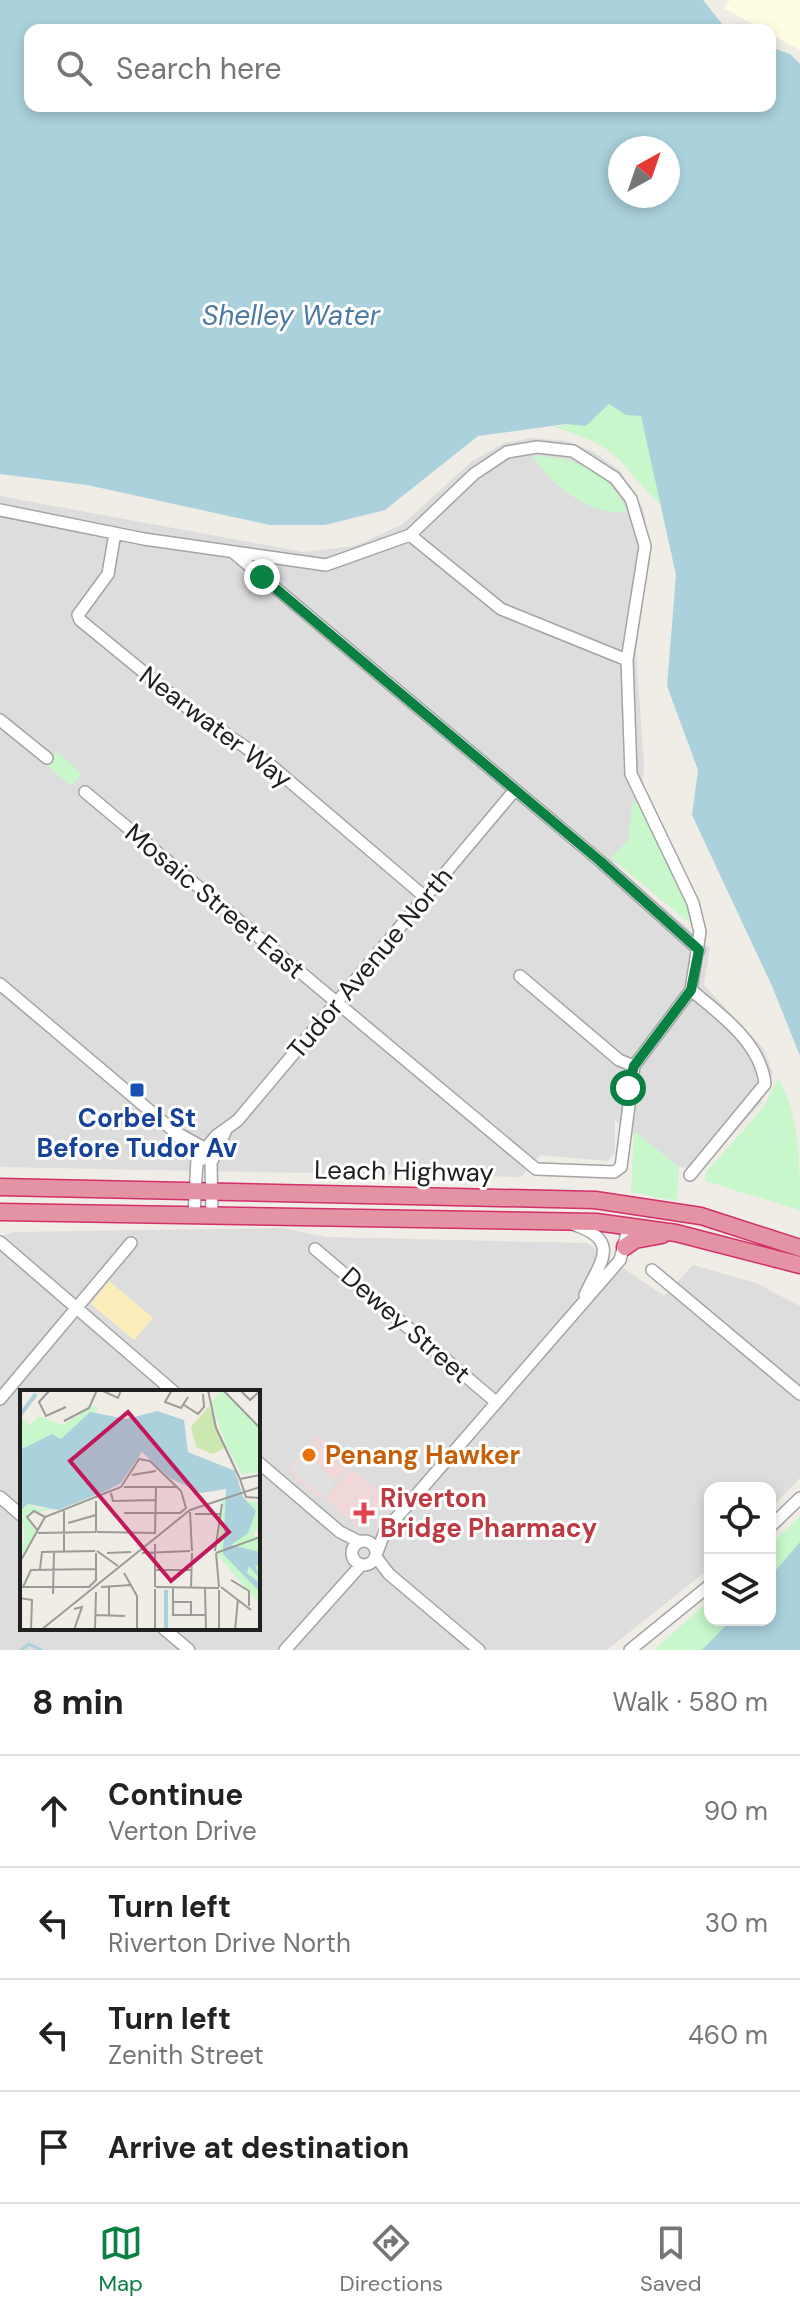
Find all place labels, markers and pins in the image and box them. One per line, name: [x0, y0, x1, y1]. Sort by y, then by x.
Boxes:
marker: Corbel St Before Tudor Av: [128, 1081, 146, 1099]
place label: Corbel St Before Tudor Av: [37, 1101, 238, 1165]
place label: Penang Hawker: [325, 1438, 520, 1472]
marker: Penang Hawker: [300, 1446, 318, 1464]
place label: Riverton Bridge Pharmacy: [380, 1481, 598, 1545]
marker: Riverton Bridge Pharmacy: [355, 1504, 373, 1522]

